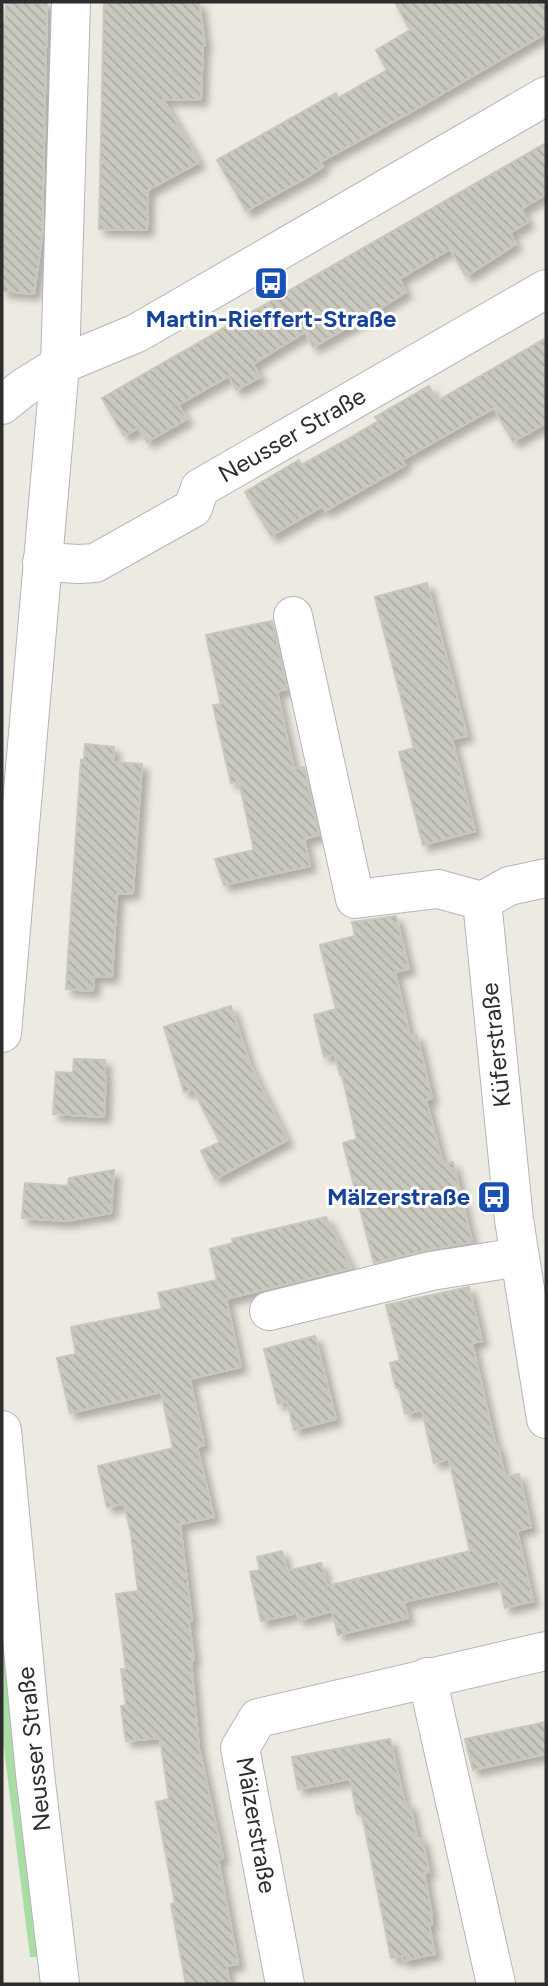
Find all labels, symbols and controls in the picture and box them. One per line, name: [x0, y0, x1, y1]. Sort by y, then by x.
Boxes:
bus stop icon: Martin-Rieffert-Straße: [252, 264, 290, 302]
place label: Martin-Rieffert-Straße: [146, 304, 396, 333]
street label: Neusser Straße: [213, 381, 371, 488]
street label: Küferstraße: [475, 981, 516, 1109]
bus stop icon: Mälzerstraße: [475, 1178, 513, 1216]
place label: Mälzerstraße: [327, 1182, 470, 1211]
street label: Neusser Straße: [10, 1665, 57, 1833]
street label: Mälzerstraße: [230, 1754, 283, 1895]

